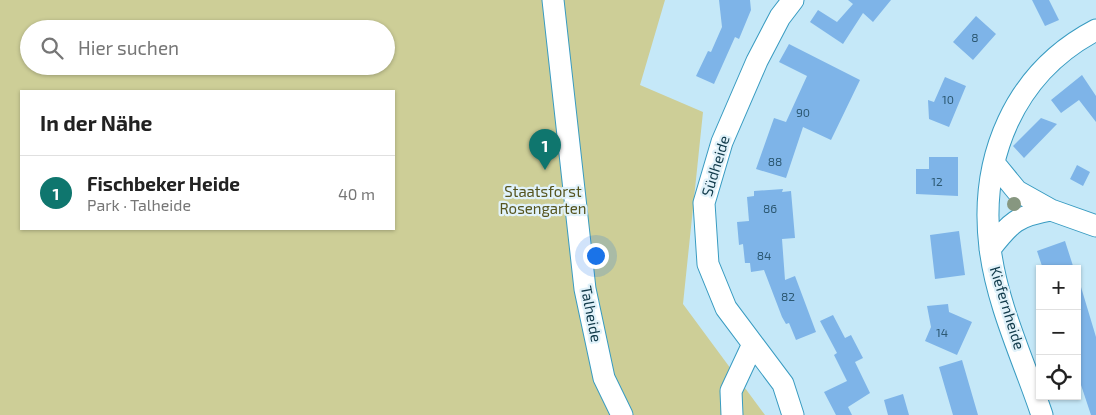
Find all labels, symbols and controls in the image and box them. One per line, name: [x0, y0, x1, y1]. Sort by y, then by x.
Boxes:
search box: [20, 20, 395, 75]
house number: 8: [971, 30, 979, 44]
icon: search: [38, 34, 66, 62]
text: Hier suchen: [78, 36, 179, 59]
house number: 10: [942, 92, 954, 106]
house number: 90: [796, 105, 810, 119]
text: In der Nähe: [40, 110, 152, 135]
pin: 1: [529, 129, 561, 170]
street label: Südheide: [697, 133, 733, 198]
house number: 88: [768, 154, 782, 168]
text: Fischbeker Heide: [87, 172, 240, 195]
house number: 12: [931, 174, 943, 188]
park label: Staatsforst Rosengarten: [499, 182, 587, 217]
text: 1: [53, 184, 59, 203]
text: 40 m: [338, 184, 375, 203]
text: Park · Talheide: [87, 195, 191, 214]
house number: 86: [763, 201, 777, 215]
your location: [583, 243, 609, 269]
house number: 84: [757, 248, 771, 262]
street label: Kiefernheide: [987, 264, 1029, 352]
map controls: [1036, 265, 1081, 400]
button: +: [1036, 265, 1081, 310]
street label: Talheide: [578, 284, 606, 344]
house number: 82: [781, 289, 795, 303]
button: −: [1036, 310, 1081, 355]
house number: 14: [936, 325, 948, 339]
button: locate: [1036, 355, 1081, 400]

